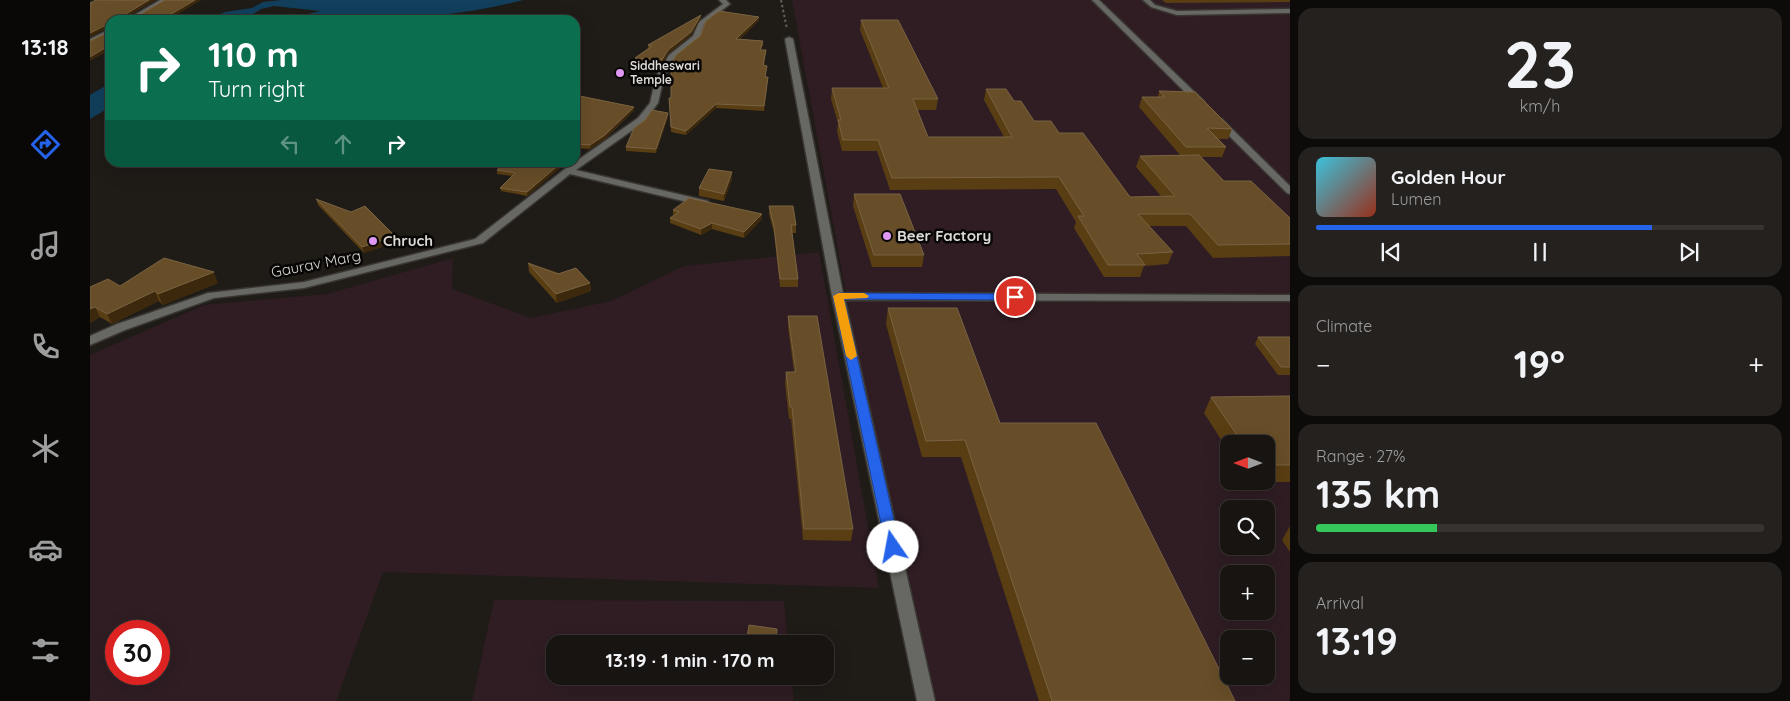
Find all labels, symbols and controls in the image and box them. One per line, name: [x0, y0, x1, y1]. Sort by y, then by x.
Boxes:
text: 23: [1504, 23, 1576, 104]
text: 110 m: [208, 32, 299, 76]
text: 13:18: [22, 33, 69, 61]
icon: right: [125, 35, 190, 100]
place label: Siddheswari Temple: [630, 58, 700, 87]
marker: Siddheswari Temple: [614, 67, 626, 79]
text: Turn right: [208, 75, 305, 103]
text: km/h: [1520, 96, 1560, 116]
icon: directions: [28, 127, 63, 162]
icon: left: [276, 130, 304, 158]
icon: ahead: [329, 130, 357, 158]
icon: right: [382, 130, 410, 158]
text: Golden Hour: [1391, 165, 1506, 189]
text: Lumen: [1391, 189, 1442, 209]
place label: Beer Factory: [897, 226, 991, 245]
icon: music: [28, 228, 63, 263]
marker: Beer Factory: [881, 230, 893, 242]
place label: Chruch: [383, 231, 433, 250]
marker: Chruch: [367, 235, 379, 247]
icon: previous: [1377, 238, 1405, 266]
icon: pause: [1526, 238, 1554, 266]
icon: next: [1675, 238, 1703, 266]
street label: Gaurav Marg: [269, 245, 362, 282]
pin: [994, 276, 1036, 318]
icon: arrive: [1001, 283, 1029, 311]
text: Climate: [1316, 316, 1372, 336]
icon: phone: [28, 329, 63, 364]
text: 19°: [1514, 340, 1565, 388]
text: −: [1316, 347, 1331, 382]
text: +: [1748, 347, 1764, 382]
icon: climate: [28, 431, 63, 466]
north arrow: [1220, 435, 1275, 490]
map controls: [1220, 435, 1275, 685]
text: Range · 27%: [1316, 446, 1405, 466]
text: 135 km: [1316, 470, 1440, 518]
button: search: [1220, 500, 1275, 555]
position arrow: [866, 520, 918, 572]
icon: car: [28, 532, 63, 567]
button: +: [1220, 565, 1275, 620]
text: Arrival: [1316, 593, 1364, 613]
text: 13:19: [1316, 617, 1398, 665]
speed limit sign: 30: [105, 620, 170, 685]
button: −: [1220, 630, 1275, 685]
icon: filters: [28, 633, 63, 668]
text: 13:19 · 1 min · 170 m: [605, 648, 775, 672]

